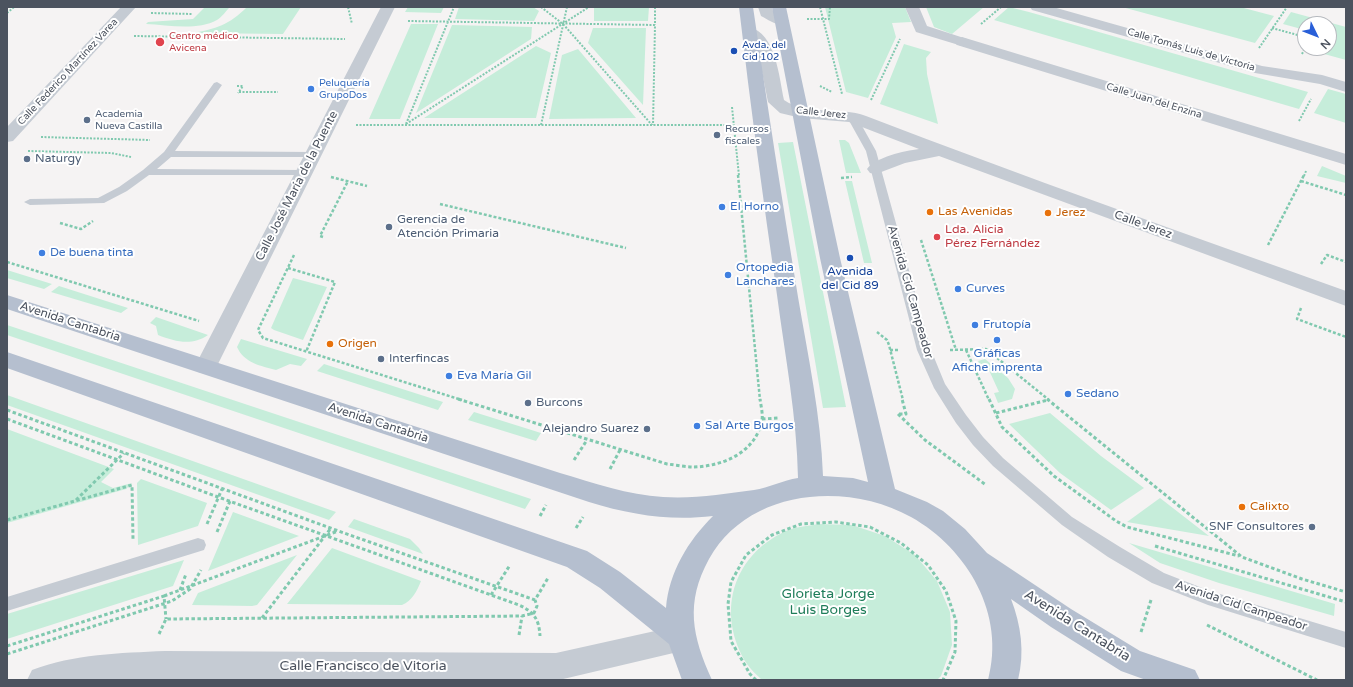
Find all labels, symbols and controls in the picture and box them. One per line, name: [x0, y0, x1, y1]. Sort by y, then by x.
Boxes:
street label: Calle Federico Martínez Varea: [15, 16, 121, 128]
north arrow: [1297, 16, 1337, 56]
street label: Calle Tomás Luis de Victoria: [1126, 26, 1256, 74]
place label: Centro médico Avicena: [169, 30, 239, 54]
marker: Centro médico Avicena: [154, 36, 166, 48]
text: N: [1318, 36, 1333, 52]
place label: Avda. del Cid 102: [742, 39, 786, 62]
marker: Avda. del Cid 102: [729, 46, 739, 56]
place label: Peluquería GrupoDos: [319, 77, 370, 100]
street label: Calle Juan del Enzina: [1105, 81, 1203, 121]
marker: Peluquería GrupoDos: [306, 84, 316, 94]
street label: Calle Jerez: [795, 104, 847, 122]
place label: Academia Nueva Castilla: [95, 108, 162, 132]
street label: Calle José María de la Puente: [253, 109, 341, 263]
marker: Academia Nueva Castilla: [82, 115, 92, 125]
place label: Recursos fiscales: [725, 123, 769, 146]
marker: Recursos fiscales: [712, 130, 722, 140]
place label: Naturgy: [35, 152, 82, 166]
marker: Naturgy: [22, 154, 32, 164]
place label: El Horno: [730, 200, 779, 214]
marker: El Horno: [717, 202, 727, 212]
place label: Las Avenidas: [938, 205, 1012, 219]
place label: Jerez: [1056, 206, 1086, 220]
marker: Las Avenidas: [925, 207, 935, 217]
marker: Jerez: [1043, 208, 1053, 218]
street label: Calle Jerez: [1112, 208, 1174, 242]
place label: Gerencia de Atención Primaria: [397, 213, 499, 241]
marker: Gerencia de Atención Primaria: [384, 222, 394, 232]
place label: Lda. Alicia Pérez Fernández: [945, 223, 1040, 251]
street label: Avenida Cid Campeador: [884, 224, 936, 360]
marker: Lda. Alicia Pérez Fernández: [932, 232, 942, 242]
place label: De buena tinta: [50, 246, 134, 260]
marker: De buena tinta: [37, 248, 47, 258]
marker: Avenida del Cid 89: [845, 253, 855, 263]
place label: Ortopedia Lanchares: [736, 261, 794, 289]
place label: Avenida del Cid 89: [821, 265, 879, 293]
marker: Ortopedia Lanchares: [723, 270, 733, 280]
place label: Curves: [966, 282, 1005, 296]
marker: Curves: [953, 284, 963, 294]
street label: Avenida Cantabria: [18, 299, 122, 345]
place label: Frutopía: [983, 318, 1031, 332]
marker: Frutopía: [970, 320, 980, 330]
marker: Gráficas Afiche imprenta: [992, 335, 1002, 345]
place label: Origen: [338, 337, 377, 351]
marker: Origen: [325, 339, 335, 349]
place label: Gráficas Afiche imprenta: [951, 347, 1043, 375]
place label: Interfincas: [389, 352, 449, 366]
marker: Interfincas: [376, 354, 386, 364]
place label: Eva María Gil: [457, 369, 531, 383]
marker: Eva María Gil: [444, 371, 454, 381]
place label: Sedano: [1076, 387, 1119, 401]
marker: Sedano: [1063, 389, 1073, 399]
place label: Burcons: [536, 396, 583, 410]
marker: Burcons: [523, 398, 533, 408]
street label: Avenida Cantabria: [326, 400, 430, 446]
place label: Sal Arte Burgos: [705, 419, 794, 433]
marker: Sal Arte Burgos: [692, 421, 702, 431]
place label: Alejandro Suarez: [542, 422, 639, 436]
marker: Alejandro Suarez: [642, 424, 652, 434]
place label: Calixto: [1250, 500, 1289, 514]
marker: Calixto: [1237, 502, 1247, 512]
place label: SNF Consultores: [1209, 520, 1304, 534]
marker: SNF Consultores: [1307, 522, 1317, 532]
street label: Avenida Cid Campeador: [1173, 578, 1309, 634]
park label: Glorieta Jorge Luis Borges: [781, 586, 875, 618]
street label: Avenida Cantabria: [1021, 586, 1133, 666]
street label: Calle Francisco de Vitoria: [279, 658, 447, 674]

